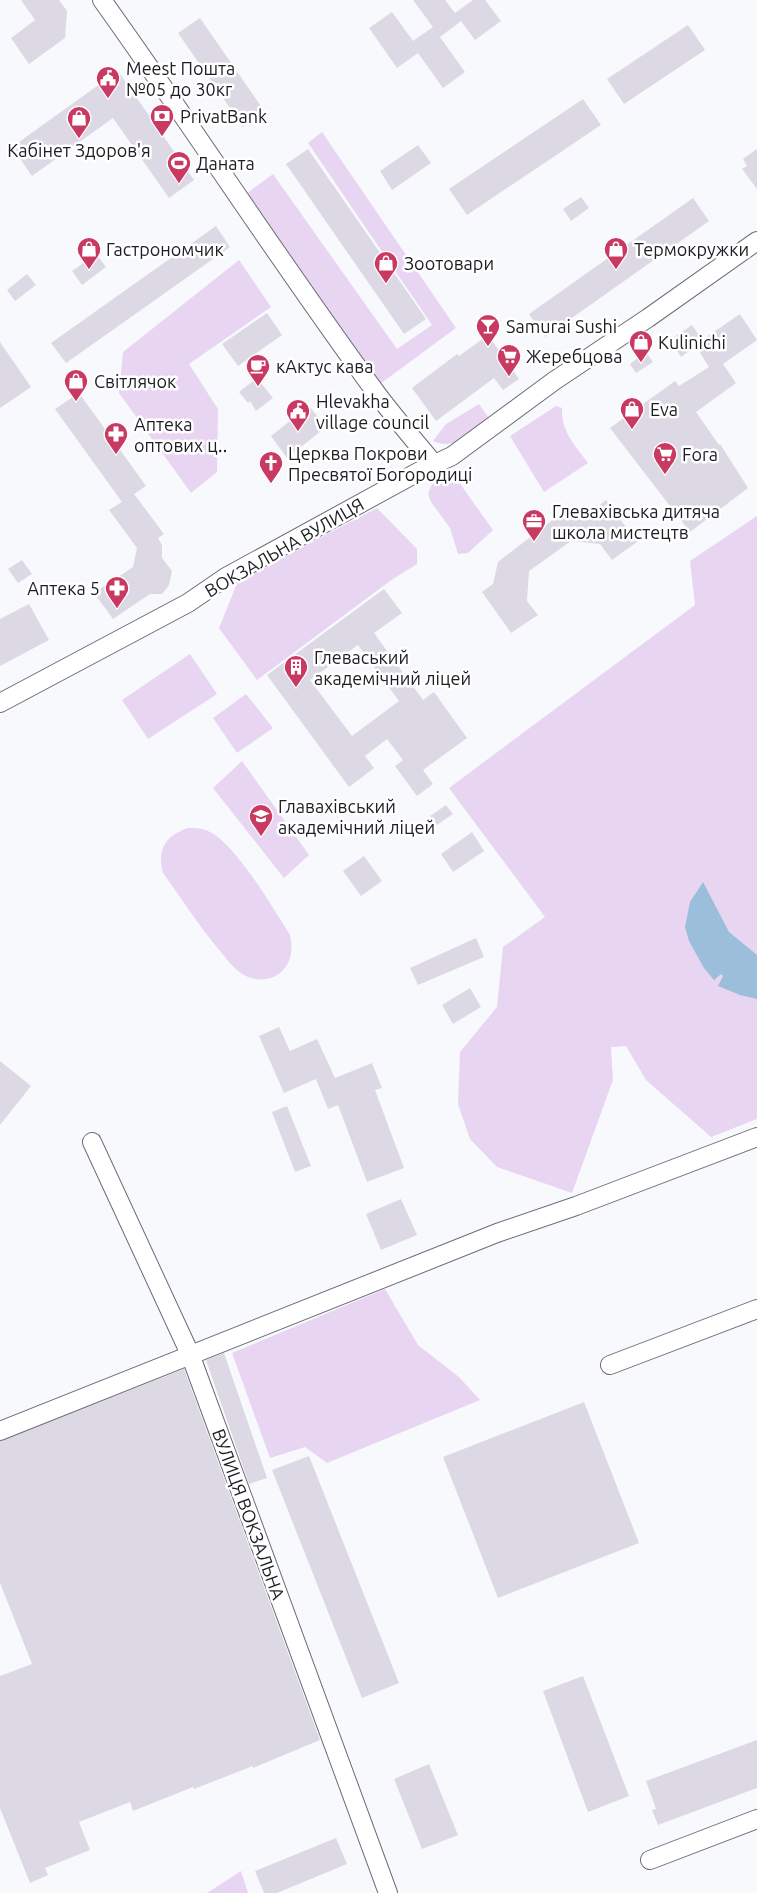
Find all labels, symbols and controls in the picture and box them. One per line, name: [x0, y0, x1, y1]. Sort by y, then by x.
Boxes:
place label: Meest Пошта №05 до 30кг: [126, 58, 235, 99]
public building icon: Meest Пошта №05 до 30кг: [95, 65, 121, 99]
bank icon: PrivatBank: [149, 103, 175, 137]
shop icon: Кабінет Здоров'я: [66, 105, 92, 139]
place label: PrivatBank: [180, 106, 267, 126]
place label: Кабінет Здоров'я: [7, 140, 151, 160]
sports icon: Даната: [166, 150, 192, 184]
place label: Даната: [196, 153, 255, 173]
shop icon: Гастрономчик: [76, 236, 102, 270]
shop icon: Термокружки: [603, 236, 629, 270]
place label: Гастрономчик: [106, 239, 224, 259]
place label: Термокружки: [634, 239, 749, 259]
shop icon: Зоотовари: [373, 250, 399, 284]
place label: Зоотовари: [404, 253, 494, 273]
bar icon: Samurai Sushi: [475, 313, 501, 347]
place label: Samurai Sushi: [506, 316, 617, 336]
shop icon: Kulinichi: [628, 329, 654, 363]
place label: Kulinichi: [658, 332, 726, 352]
supermarket icon: Жеребцова: [496, 343, 522, 377]
place label: Жеребцова: [526, 346, 622, 366]
cafe icon: кАктус кава: [245, 353, 271, 387]
place label: кАктус кава: [276, 356, 374, 376]
shop icon: Світлячок: [63, 368, 89, 402]
place label: Світлячок: [94, 371, 176, 391]
place label: Hlevakha village council: [316, 391, 429, 432]
shop icon: Eva: [619, 396, 645, 430]
public building icon: Hlevakha village council: [285, 398, 311, 432]
place label: Eva: [650, 399, 678, 419]
place label: Аптека оптових ц‥: [134, 414, 227, 455]
pharmacy icon: Аптека оптових ц‥: [103, 421, 129, 455]
supermarket icon: Fora: [652, 441, 678, 475]
place label: Церква Покрови Пресвятої Богородиці: [288, 443, 472, 484]
place label: Fora: [682, 444, 718, 464]
church icon: Церква Покрови Пресвятої Богородиці: [258, 450, 284, 484]
street label: ВОКЗАЛЬНА ВУЛИЦЯ: [201, 493, 367, 601]
place label: Глевахівська дитяча школа мистецтв: [552, 501, 720, 542]
office icon: Глевахівська дитяча школа мистецтв: [521, 508, 547, 542]
pharmacy icon: Аптека 5: [104, 575, 130, 609]
place label: Аптека 5: [27, 578, 100, 598]
place label: Глеваський академічний ліцей: [314, 647, 471, 688]
building icon: Глеваський академічний ліцей: [283, 654, 309, 688]
place label: Главахівський академічний ліцей: [278, 796, 435, 837]
school or university icon: Главахівський академічний ліцей: [248, 803, 274, 837]
street label: ВУЛИЦЯ ВОКЗАЛЬНА: [209, 1426, 289, 1602]

